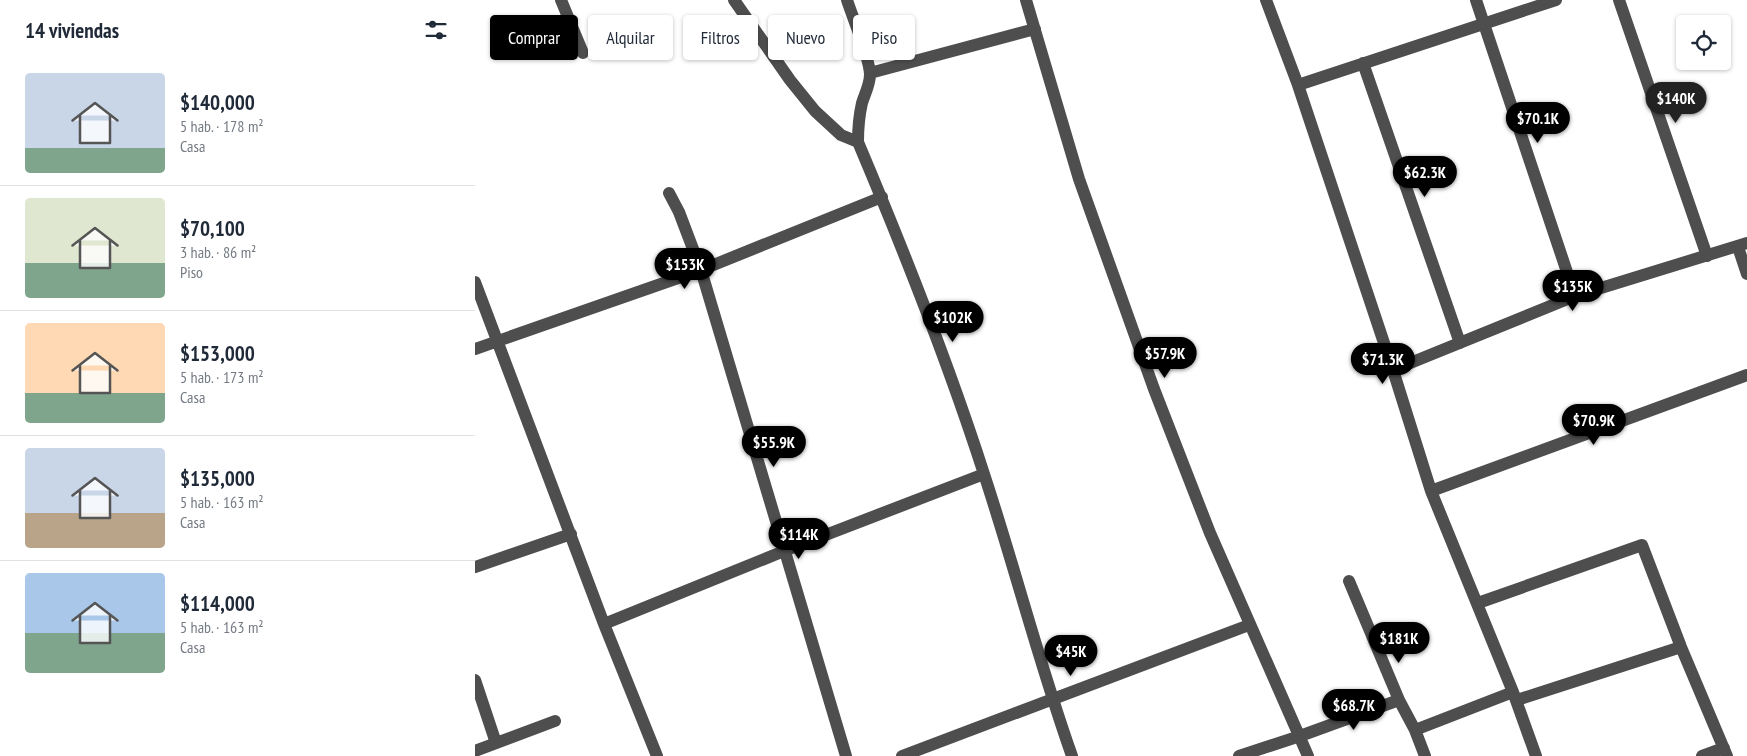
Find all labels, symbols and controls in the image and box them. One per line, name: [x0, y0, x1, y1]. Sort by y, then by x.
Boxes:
chip: Comprar: [490, 15, 578, 60]
chip: Alquilar: [588, 15, 673, 60]
chip: Filtros: [683, 15, 758, 60]
chip: Nuevo: [768, 15, 843, 60]
chip: Piso: [853, 15, 915, 60]
map controls: [1676, 15, 1731, 70]
button: locate: [1676, 15, 1731, 70]
icon: filters: [422, 16, 450, 44]
text: 14 viviendas: [25, 17, 119, 44]
pin: $140K: [1641, 82, 1711, 124]
text: $140K: [1657, 88, 1695, 108]
text: $140,000: [180, 89, 255, 116]
icon: home: [65, 93, 125, 153]
pin: $70.1K: [1497, 102, 1579, 144]
text: $70.1K: [1517, 108, 1559, 128]
text: 5 hab. · 178 m²: [180, 116, 264, 136]
text: Casa: [180, 136, 205, 156]
pin: $62.3K: [1384, 156, 1466, 198]
text: $62.3K: [1404, 162, 1446, 182]
text: $70,100: [180, 215, 245, 242]
icon: home: [65, 218, 125, 278]
text: 3 hab. · 86 m²: [180, 242, 256, 262]
pin: $153K: [650, 248, 720, 290]
text: $153K: [666, 254, 704, 274]
text: Piso: [180, 262, 203, 282]
pin: $135K: [1538, 270, 1608, 312]
text: $135K: [1554, 276, 1592, 296]
pin: $102K: [918, 300, 988, 343]
text: $102K: [934, 307, 972, 327]
pin: $57.9K: [1124, 336, 1206, 379]
text: $153,000: [180, 340, 255, 367]
pin: $71.3K: [1342, 342, 1424, 385]
icon: home: [65, 343, 125, 403]
text: $57.9K: [1145, 343, 1185, 363]
text: $71.3K: [1362, 349, 1404, 369]
text: 5 hab. · 173 m²: [180, 367, 264, 387]
text: Casa: [180, 387, 205, 407]
pin: $70.9K: [1553, 404, 1635, 446]
text: $70.9K: [1573, 410, 1615, 430]
pin: $55.9K: [733, 426, 815, 468]
text: $55.9K: [753, 432, 795, 452]
text: $135,000: [180, 465, 255, 492]
icon: home: [65, 468, 125, 528]
text: 5 hab. · 163 m²: [180, 492, 264, 512]
text: Casa: [180, 512, 205, 532]
pin: $114K: [764, 518, 834, 560]
text: $114K: [780, 524, 818, 544]
text: $114,000: [180, 590, 255, 617]
icon: home: [65, 593, 125, 653]
text: 5 hab. · 163 m²: [180, 617, 264, 637]
pin: $181K: [1364, 622, 1434, 664]
text: $181K: [1380, 628, 1418, 648]
pin: $45K: [1041, 634, 1101, 677]
text: Casa: [180, 637, 205, 657]
text: $45K: [1055, 641, 1087, 661]
pin: $68.7K: [1313, 688, 1395, 731]
text: $68.7K: [1333, 695, 1375, 715]

